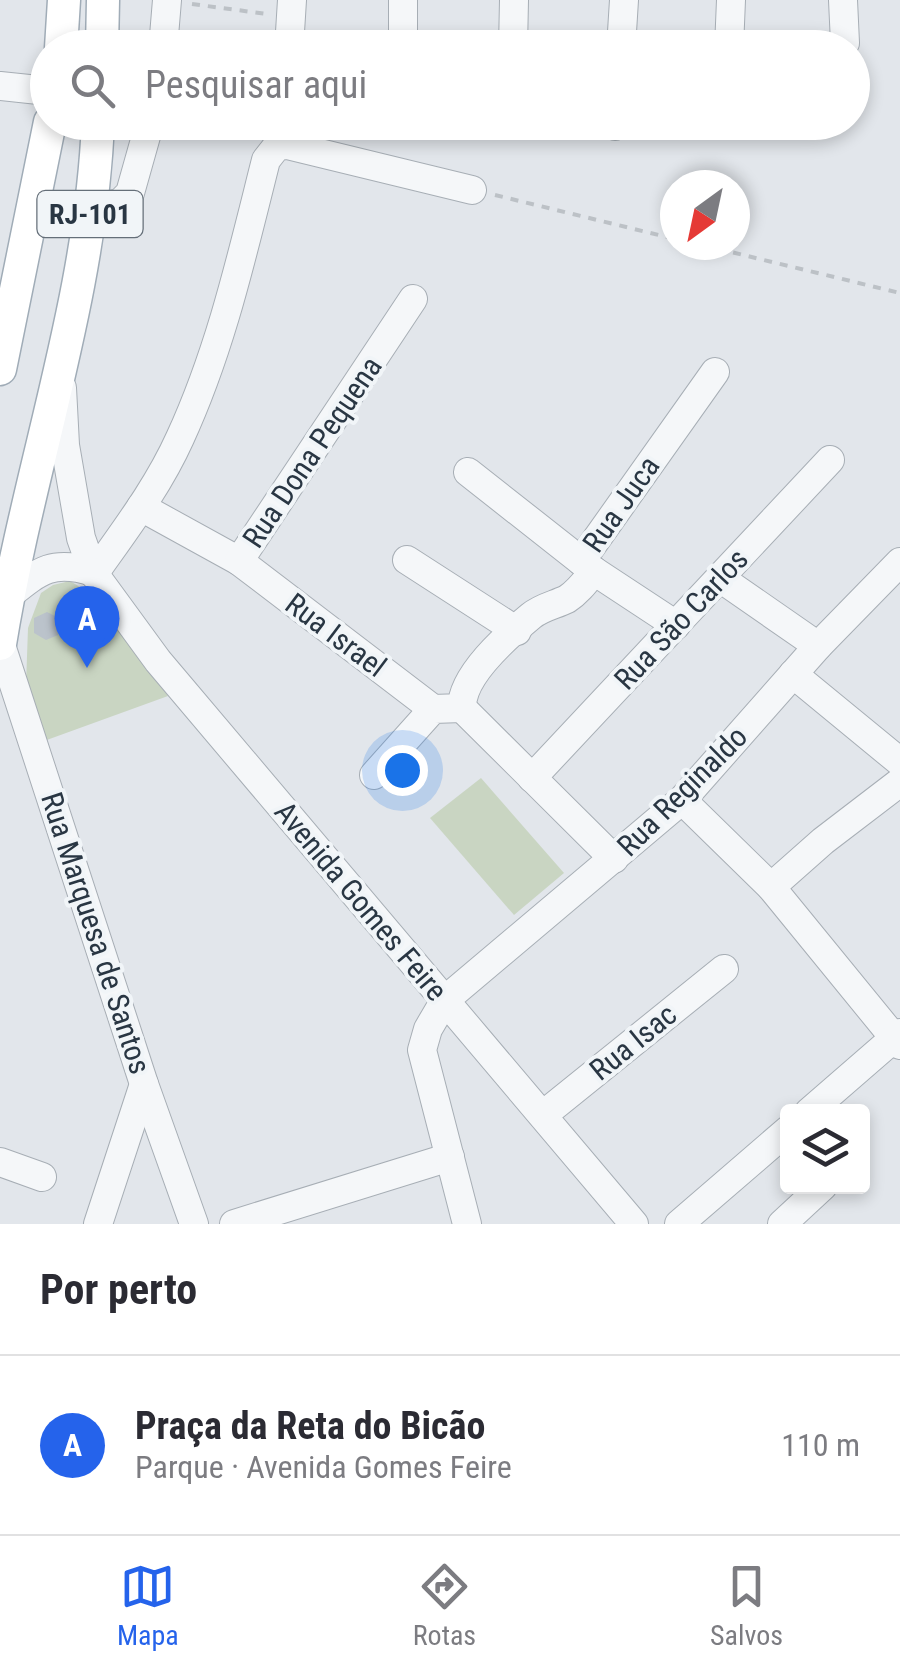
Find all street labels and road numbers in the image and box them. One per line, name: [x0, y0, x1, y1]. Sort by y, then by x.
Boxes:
road number: RJ-101: [38, 191, 142, 237]
street label: Rua Dona Pequena: [235, 350, 389, 554]
street label: Rua Juca: [575, 449, 667, 559]
street label: Rua São Carlos: [607, 541, 755, 697]
street label: Rua Israel: [279, 586, 393, 684]
street label: Rua Reginaldo: [610, 719, 754, 863]
street label: Rua Marquesa de Santos: [34, 788, 158, 1078]
street label: Avenida Gomes Feire: [268, 794, 454, 1008]
street label: Rua Isac: [583, 997, 683, 1087]

